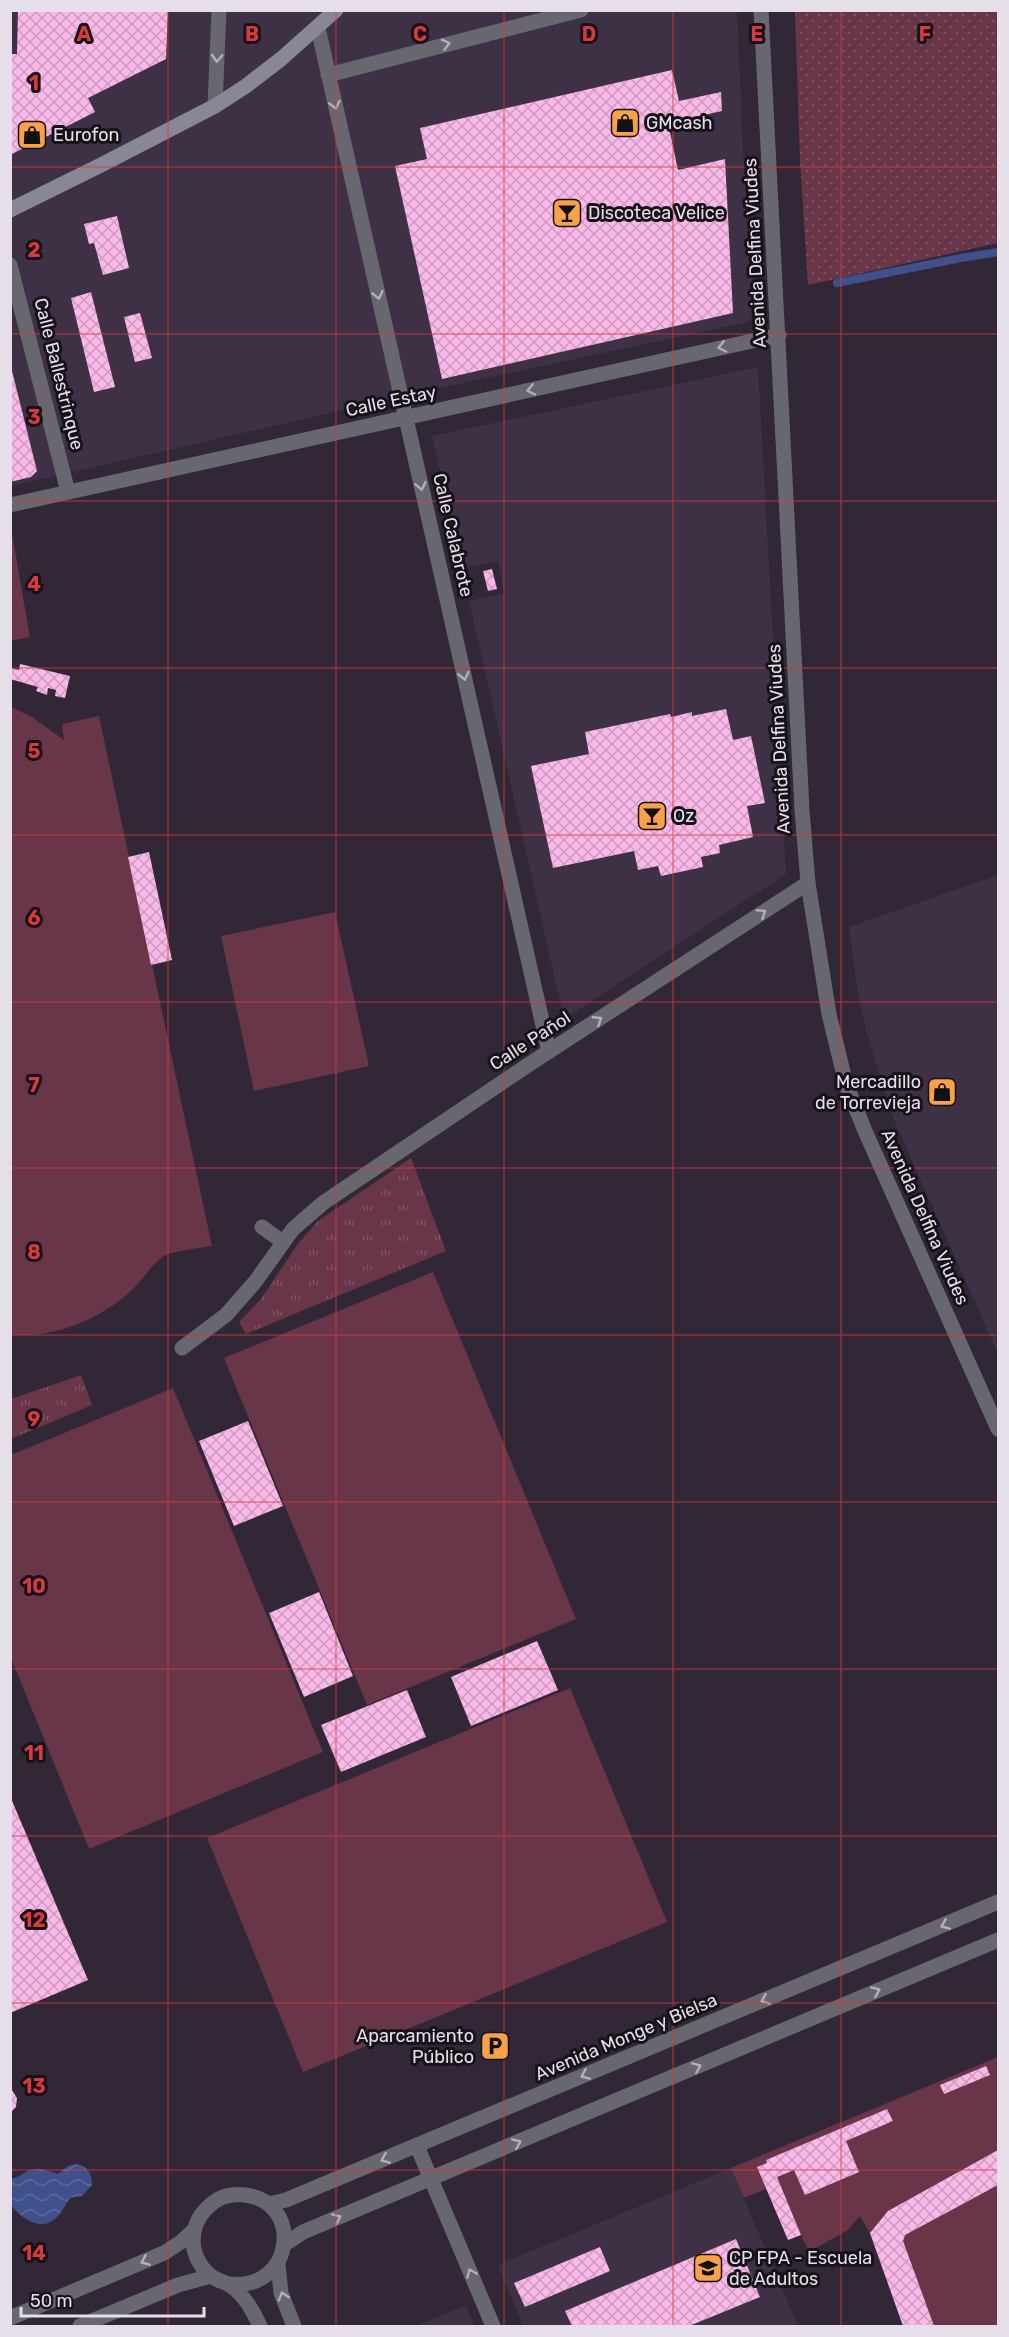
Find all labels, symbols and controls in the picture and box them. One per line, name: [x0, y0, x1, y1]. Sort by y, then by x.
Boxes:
text: A: [77, 22, 92, 46]
text: B: [245, 22, 259, 46]
text: C: [413, 22, 427, 46]
text: D: [582, 22, 596, 46]
text: E: [751, 22, 763, 46]
text: F: [919, 22, 931, 46]
one-way arrow: [441, 39, 451, 52]
one-way arrow: [211, 54, 224, 63]
text: 1: [29, 71, 39, 95]
one-way arrow: [328, 100, 341, 110]
shop icon: GMcash: [609, 107, 641, 139]
place label: GMcash: [646, 112, 713, 134]
shop icon: Eurofon: [16, 119, 48, 151]
place label: Eurofon: [53, 124, 120, 146]
street label: Avenida Delfina Viudes: [739, 158, 771, 348]
bar icon: Discoteca Velice: [551, 197, 583, 229]
place label: Discoteca Velice: [588, 202, 725, 224]
text: 2: [28, 238, 41, 262]
one-way arrow: [371, 290, 384, 300]
street label: Calle Ballestrinque: [29, 296, 89, 452]
one-way arrow: [717, 340, 727, 353]
street label: Calle Estay: [344, 381, 438, 421]
one-way arrow: [527, 382, 537, 395]
text: 3: [27, 405, 41, 429]
street label: Calle Calabrote: [428, 471, 478, 599]
one-way arrow: [414, 480, 427, 490]
text: 4: [27, 572, 41, 596]
street label: Avenida Delfina Viudes: [763, 644, 795, 834]
one-way arrow: [457, 671, 470, 681]
text: 5: [28, 739, 41, 763]
bar icon: Oz: [636, 800, 668, 832]
place label: Oz: [673, 805, 694, 827]
text: 6: [27, 906, 41, 930]
one-way arrow: [755, 909, 766, 920]
street label: Calle Pañol: [485, 1007, 575, 1075]
one-way arrow: [592, 1016, 603, 1027]
place label: Mercadillo de Torrevieja: [815, 1071, 921, 1114]
text: 7: [28, 1073, 40, 1097]
shop icon: Mercadillo de Torrevieja: [926, 1076, 958, 1108]
street label: Avenida Delfina Viudes: [876, 1126, 974, 1308]
text: 8: [27, 1240, 41, 1264]
text: 9: [28, 1407, 41, 1431]
text: 10: [22, 1574, 46, 1598]
text: 11: [24, 1741, 44, 1765]
text: 12: [23, 1908, 45, 1932]
one-way arrow: [940, 1918, 951, 1930]
one-way arrow: [870, 1986, 881, 1998]
street label: Avenida Monge y Bielsa: [532, 1989, 720, 2085]
one-way arrow: [760, 1993, 771, 2005]
place label: Aparcamiento Público: [356, 2025, 474, 2068]
parking icon: Aparcamiento Público: [479, 2030, 511, 2062]
one-way arrow: [690, 2062, 701, 2074]
one-way arrow: [580, 2068, 591, 2080]
text: 13: [22, 2074, 46, 2098]
one-way arrow: [510, 2138, 521, 2150]
one-way arrow: [381, 2151, 392, 2163]
one-way arrow: [331, 2213, 342, 2225]
text: 14: [22, 2241, 46, 2265]
place label: CP FPA - Escuela de Adultos: [729, 2247, 872, 2290]
school or university icon: CP FPA - Escuela de Adultos: [692, 2252, 724, 2284]
one-way arrow: [141, 2254, 152, 2266]
one-way arrow: [466, 2268, 478, 2279]
scale bar: [21, 2280, 204, 2318]
text: 50 m: [30, 2290, 73, 2312]
one-way arrow: [277, 2291, 290, 2302]

